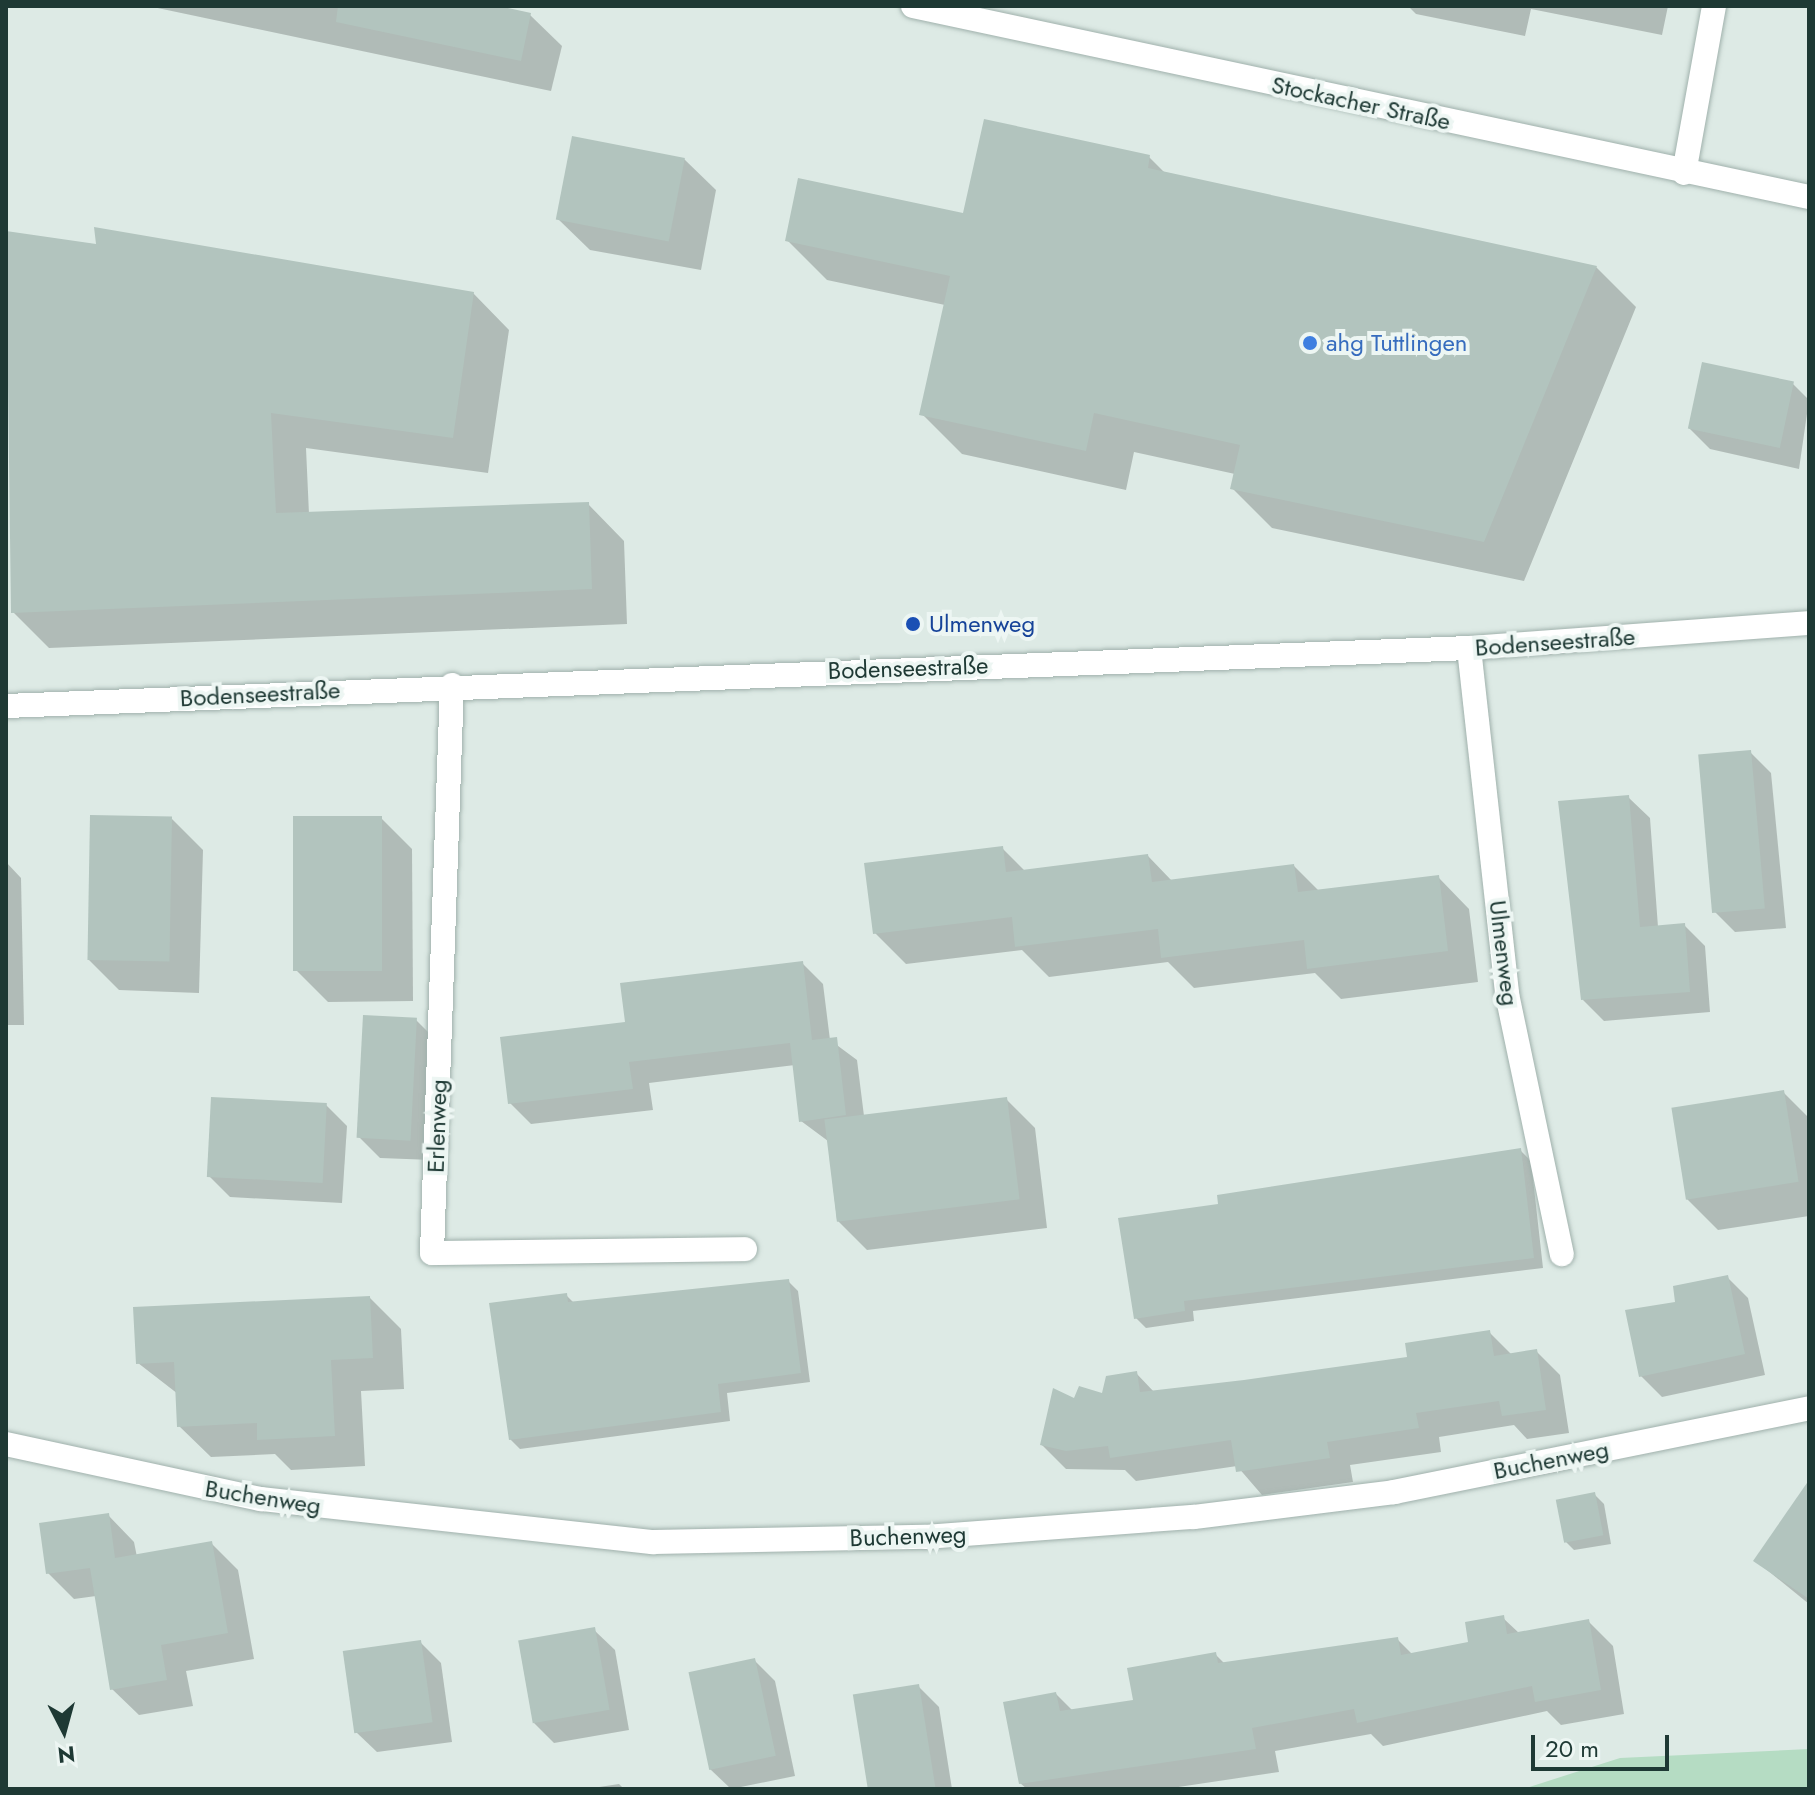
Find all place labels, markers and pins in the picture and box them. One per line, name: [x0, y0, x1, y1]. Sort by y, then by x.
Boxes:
place label: ahg Tuttlingen: [1326, 329, 1467, 357]
marker: ahg Tuttlingen: [1301, 334, 1319, 352]
place label: Ulmenweg: [929, 610, 1035, 638]
marker: Ulmenweg: [904, 615, 922, 633]

